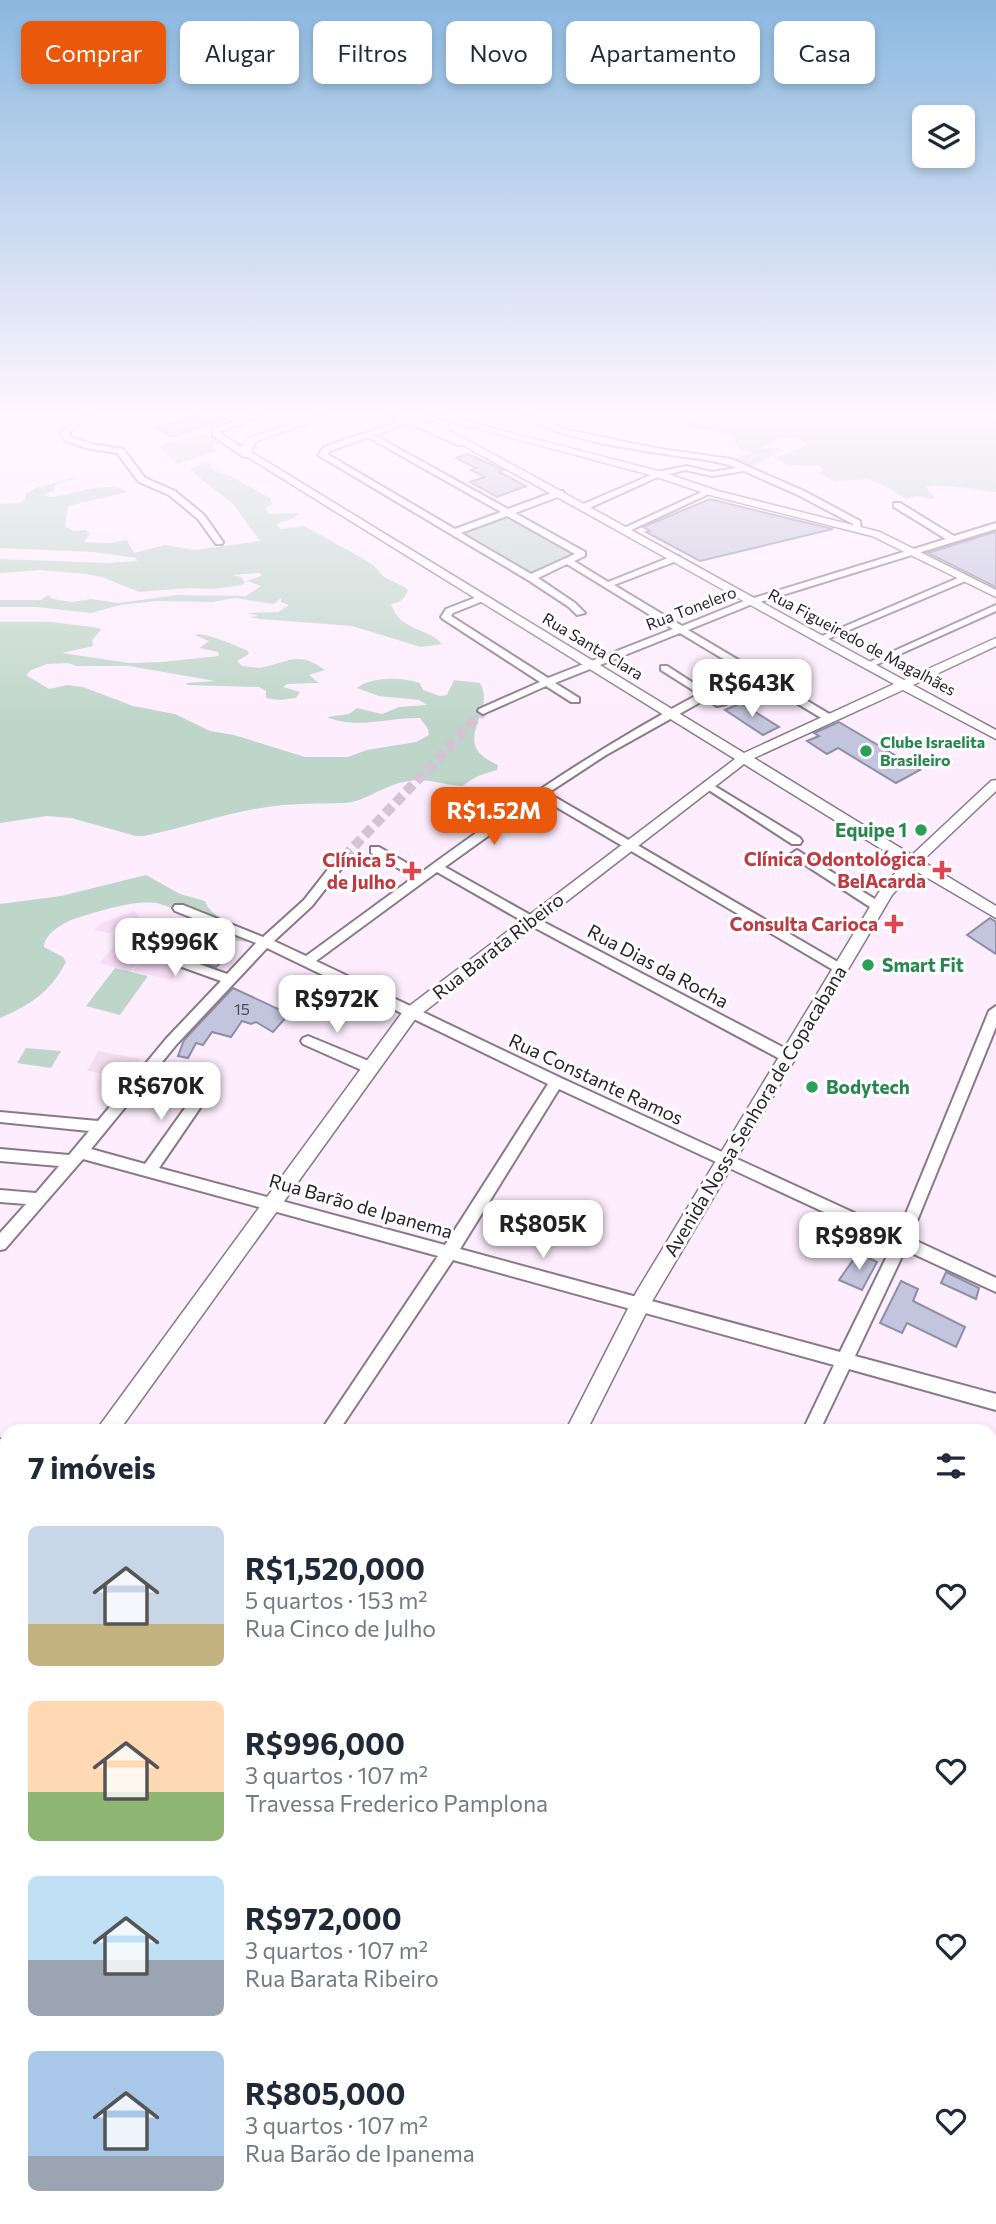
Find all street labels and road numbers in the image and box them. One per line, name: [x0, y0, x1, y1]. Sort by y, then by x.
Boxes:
street label: Rua Tonelero: [643, 582, 739, 633]
street label: Rua Figueiredo de Magalhães: [765, 584, 959, 699]
street label: Rua Santa Clara: [540, 608, 647, 683]
street label: Rua Barata Ribeiro: [428, 887, 568, 1004]
street label: Rua Dias da Rocha: [584, 919, 733, 1012]
street label: Avenida Nossa Senhora de Copacabana: [658, 961, 851, 1260]
street label: Rua Constante Ramos: [505, 1028, 687, 1129]
street label: Rua Barão de Ipanema: [267, 1168, 456, 1243]

